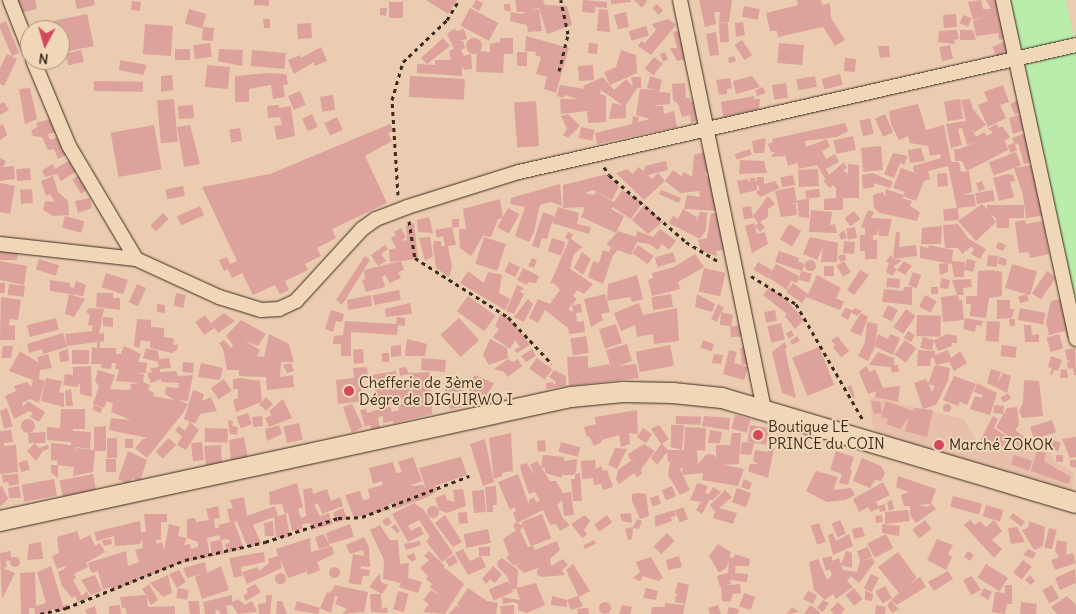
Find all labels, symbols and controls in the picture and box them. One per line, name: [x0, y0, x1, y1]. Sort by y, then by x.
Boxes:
north arrow: [20, 20, 70, 70]
text: N: [38, 49, 49, 68]
place label: Chefferie de 3ème Dégre de DIGUIRWO I: [359, 373, 513, 408]
marker: Chefferie de 3ème Dégre de DIGUIRWO I: [343, 385, 355, 397]
place label: Boutique LE PRINCE du COIN: [768, 417, 885, 452]
marker: Boutique LE PRINCE du COIN: [752, 429, 764, 441]
place label: Marché ZOKOK: [949, 436, 1053, 454]
marker: Marché ZOKOK: [933, 439, 945, 451]

